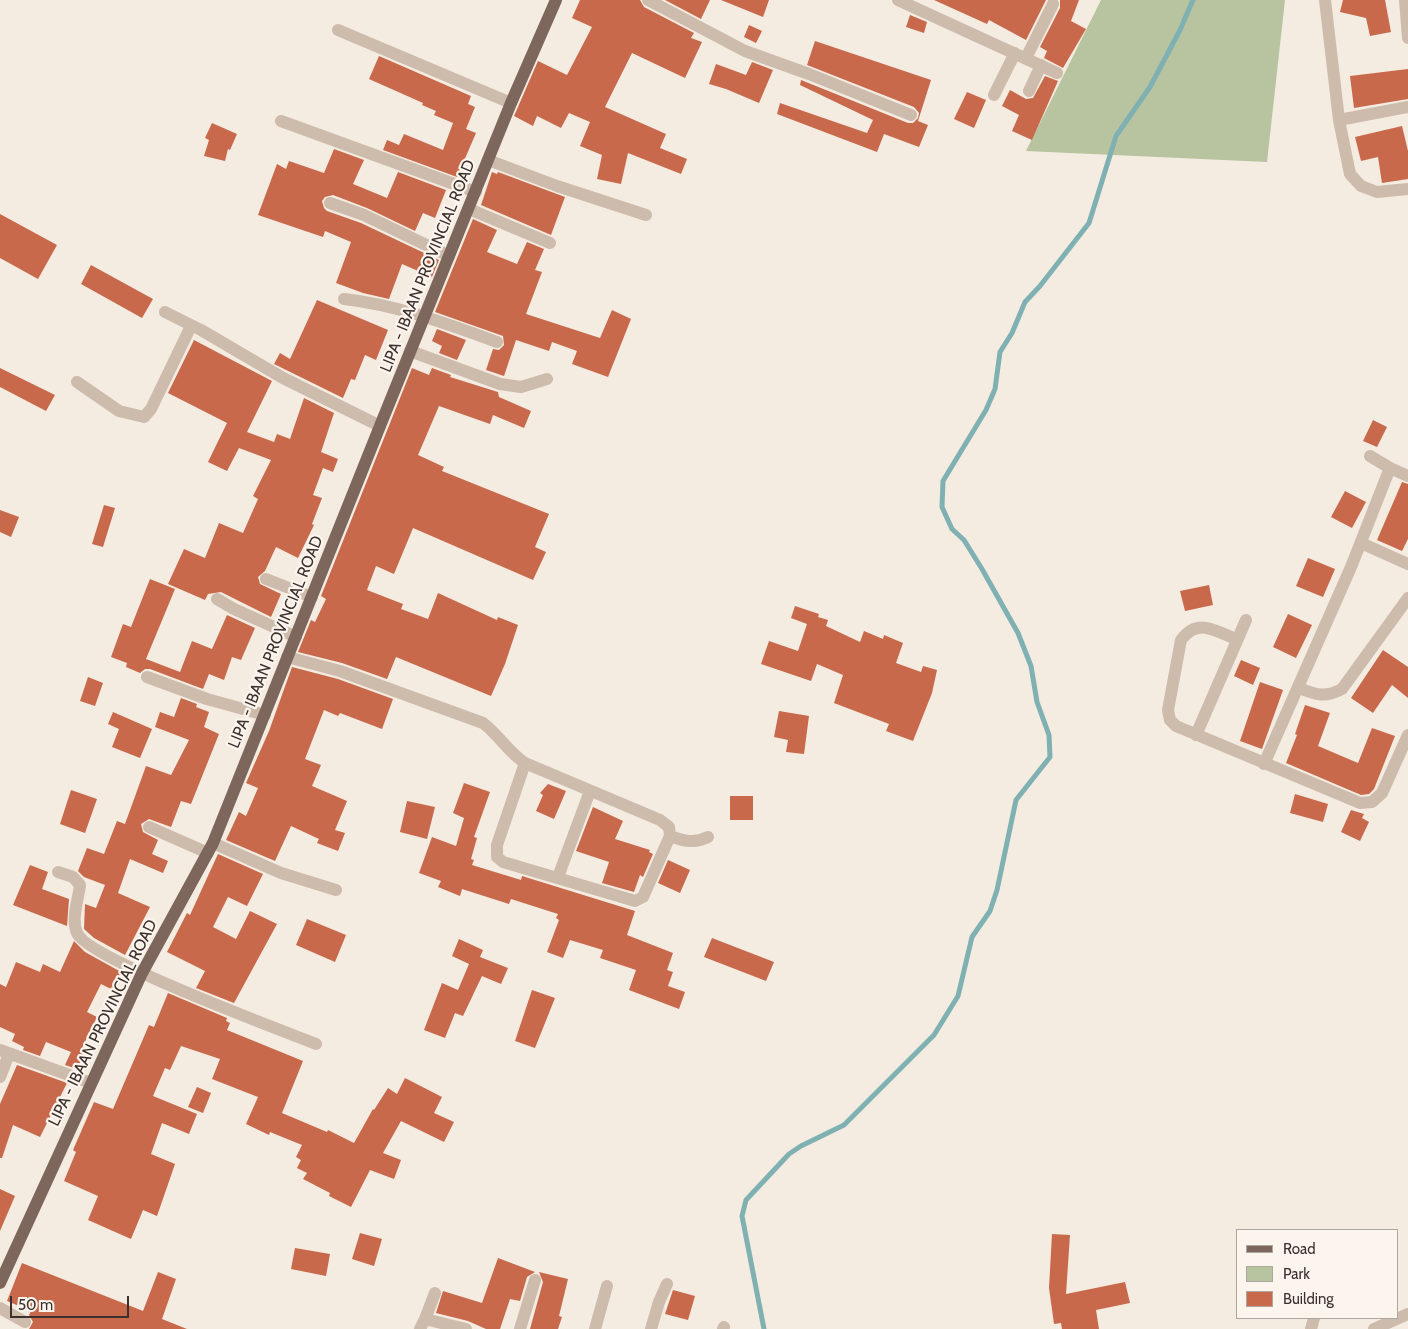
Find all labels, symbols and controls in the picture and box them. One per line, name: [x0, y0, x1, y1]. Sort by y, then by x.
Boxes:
street label: LIPA - IBAAN PROVINCIAL ROAD: [377, 157, 479, 375]
street label: LIPA - IBAAN PROVINCIAL ROAD: [225, 533, 327, 751]
street label: LIPA - IBAAN PROVINCIAL ROAD: [45, 917, 161, 1129]
legend: [1236, 1229, 1398, 1319]
text: Road: [1283, 1240, 1316, 1258]
text: Park: [1283, 1265, 1310, 1283]
scale bar: [12, 1286, 131, 1318]
text: Building: [1283, 1290, 1334, 1308]
text: 50 m: [18, 1296, 53, 1314]

